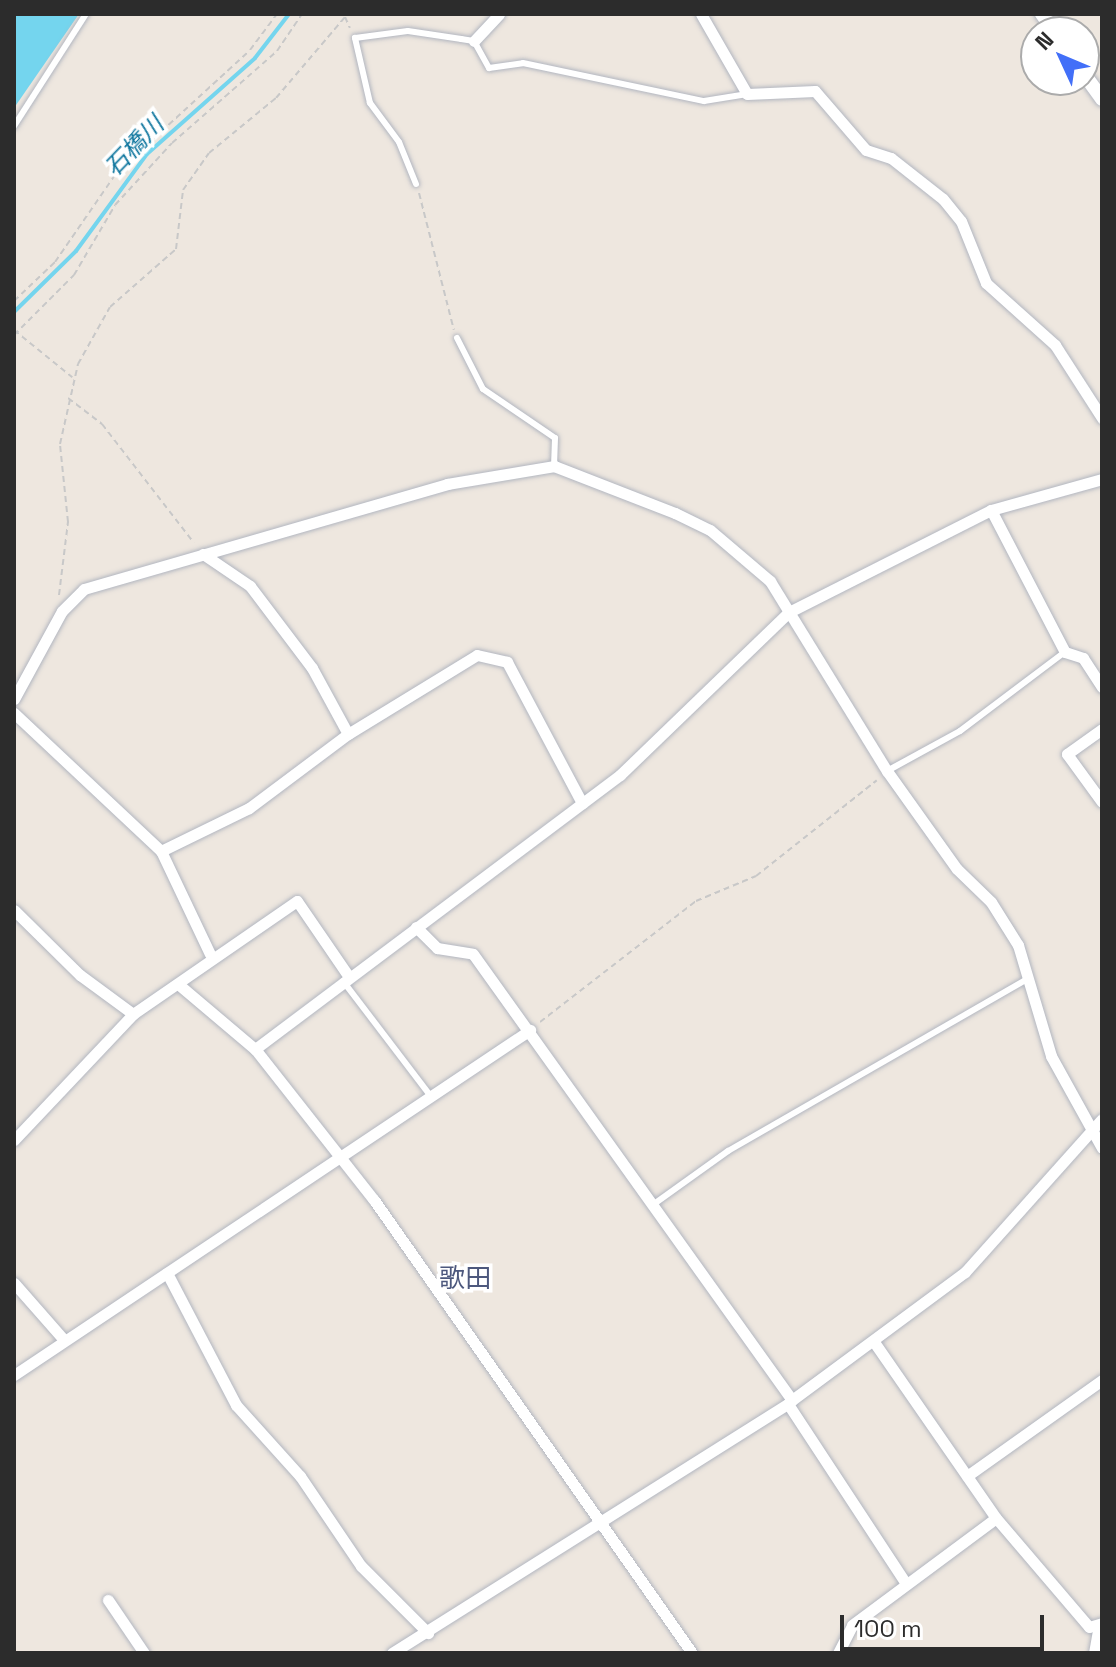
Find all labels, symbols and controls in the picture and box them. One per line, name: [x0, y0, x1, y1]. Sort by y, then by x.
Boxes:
north arrow: [1020, 16, 1100, 96]
text: N: [1029, 26, 1059, 56]
water label: 石橋川: [99, 110, 169, 182]
district label: 歌田: [439, 1263, 491, 1295]
scale bar: [844, 1599, 1048, 1649]
text: 100 m: [854, 1613, 922, 1644]

